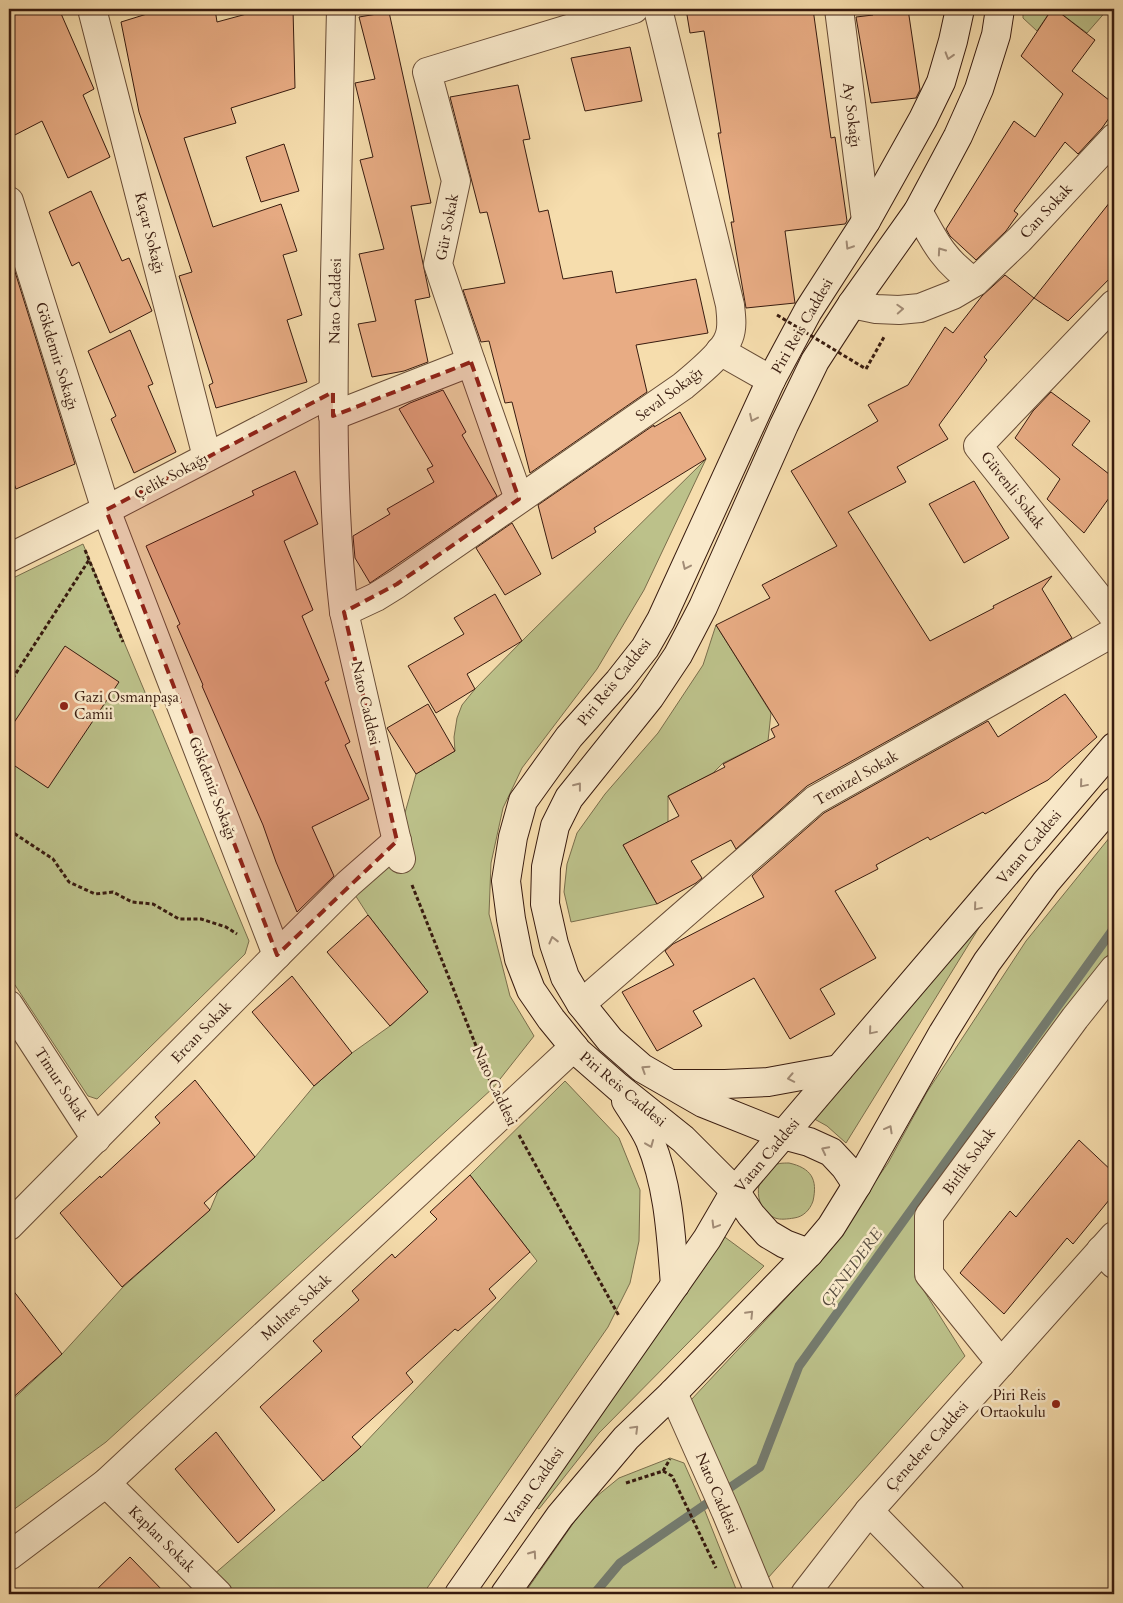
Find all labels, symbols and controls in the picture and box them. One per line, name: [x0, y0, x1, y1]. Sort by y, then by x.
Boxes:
one-way arrow: [944, 52, 954, 60]
street label: Ay Sokağı: [838, 81, 866, 149]
street label: Can Sokak: [1015, 179, 1077, 243]
street label: Kaçar Sokağı: [130, 190, 170, 276]
street label: Gür Sokak: [431, 192, 463, 262]
one-way arrow: [846, 241, 856, 250]
one-way arrow: [938, 247, 947, 257]
street label: Nato Caddesi: [324, 258, 346, 344]
street label: Piri Reis Caddesi: [767, 275, 837, 377]
street label: Gökdemir Sokağı: [31, 300, 83, 412]
one-way arrow: [897, 304, 905, 315]
street label: Seval Sokağı: [631, 362, 707, 426]
one-way arrow: [749, 413, 760, 422]
street label: Güvenli Sokak: [976, 447, 1050, 533]
street label: Çelik Sokağı: [130, 448, 212, 504]
one-way arrow: [681, 561, 692, 570]
street label: Piri Reis Caddesi: [572, 634, 656, 730]
street label: Nato Caddesi: [347, 659, 385, 747]
place label: Gazi Osmanpaşa Camii: [74, 687, 179, 724]
marker: Gazi Osmanpaşa Camii: [58, 700, 70, 712]
street label: Gökdeniz Sokağı: [184, 734, 242, 842]
street label: Temizel Sokak: [810, 746, 902, 810]
one-way arrow: [1079, 778, 1088, 787]
one-way arrow: [573, 783, 581, 792]
street label: Vatan Caddesi: [992, 806, 1066, 888]
one-way arrow: [974, 902, 983, 911]
one-way arrow: [548, 936, 559, 945]
street label: Ercan Sokak: [166, 997, 236, 1067]
one-way arrow: [869, 1025, 877, 1034]
street label: Timur Sokak: [30, 1043, 92, 1125]
street label: Nato Caddesi: [468, 1043, 522, 1129]
street label: Piri Reis Caddesi: [575, 1047, 671, 1131]
one-way arrow: [642, 1066, 651, 1076]
one-way arrow: [787, 1072, 796, 1082]
street label: Vatan Caddesi: [730, 1114, 804, 1196]
street label: Birlik Sokak: [938, 1124, 1000, 1198]
one-way arrow: [882, 1125, 892, 1134]
one-way arrow: [644, 1139, 654, 1148]
one-way arrow: [821, 1146, 830, 1156]
one-way arrow: [711, 1220, 721, 1229]
water label: ÇENEDERE: [816, 1223, 888, 1311]
street label: Muhtes Sokak: [257, 1269, 335, 1345]
one-way arrow: [744, 1310, 753, 1319]
place label: Piri Reis Ortaokulu: [980, 1385, 1046, 1422]
street label: Çenedere Caddesi: [881, 1397, 973, 1495]
marker: Piri Reis Ortaokulu: [1050, 1398, 1062, 1410]
one-way arrow: [629, 1426, 638, 1435]
street label: Vatan Caddesi: [500, 1443, 568, 1529]
street label: Nato Caddesi: [691, 1449, 743, 1537]
street label: Kaplan Sokak: [124, 1501, 200, 1577]
one-way arrow: [527, 1551, 536, 1560]

